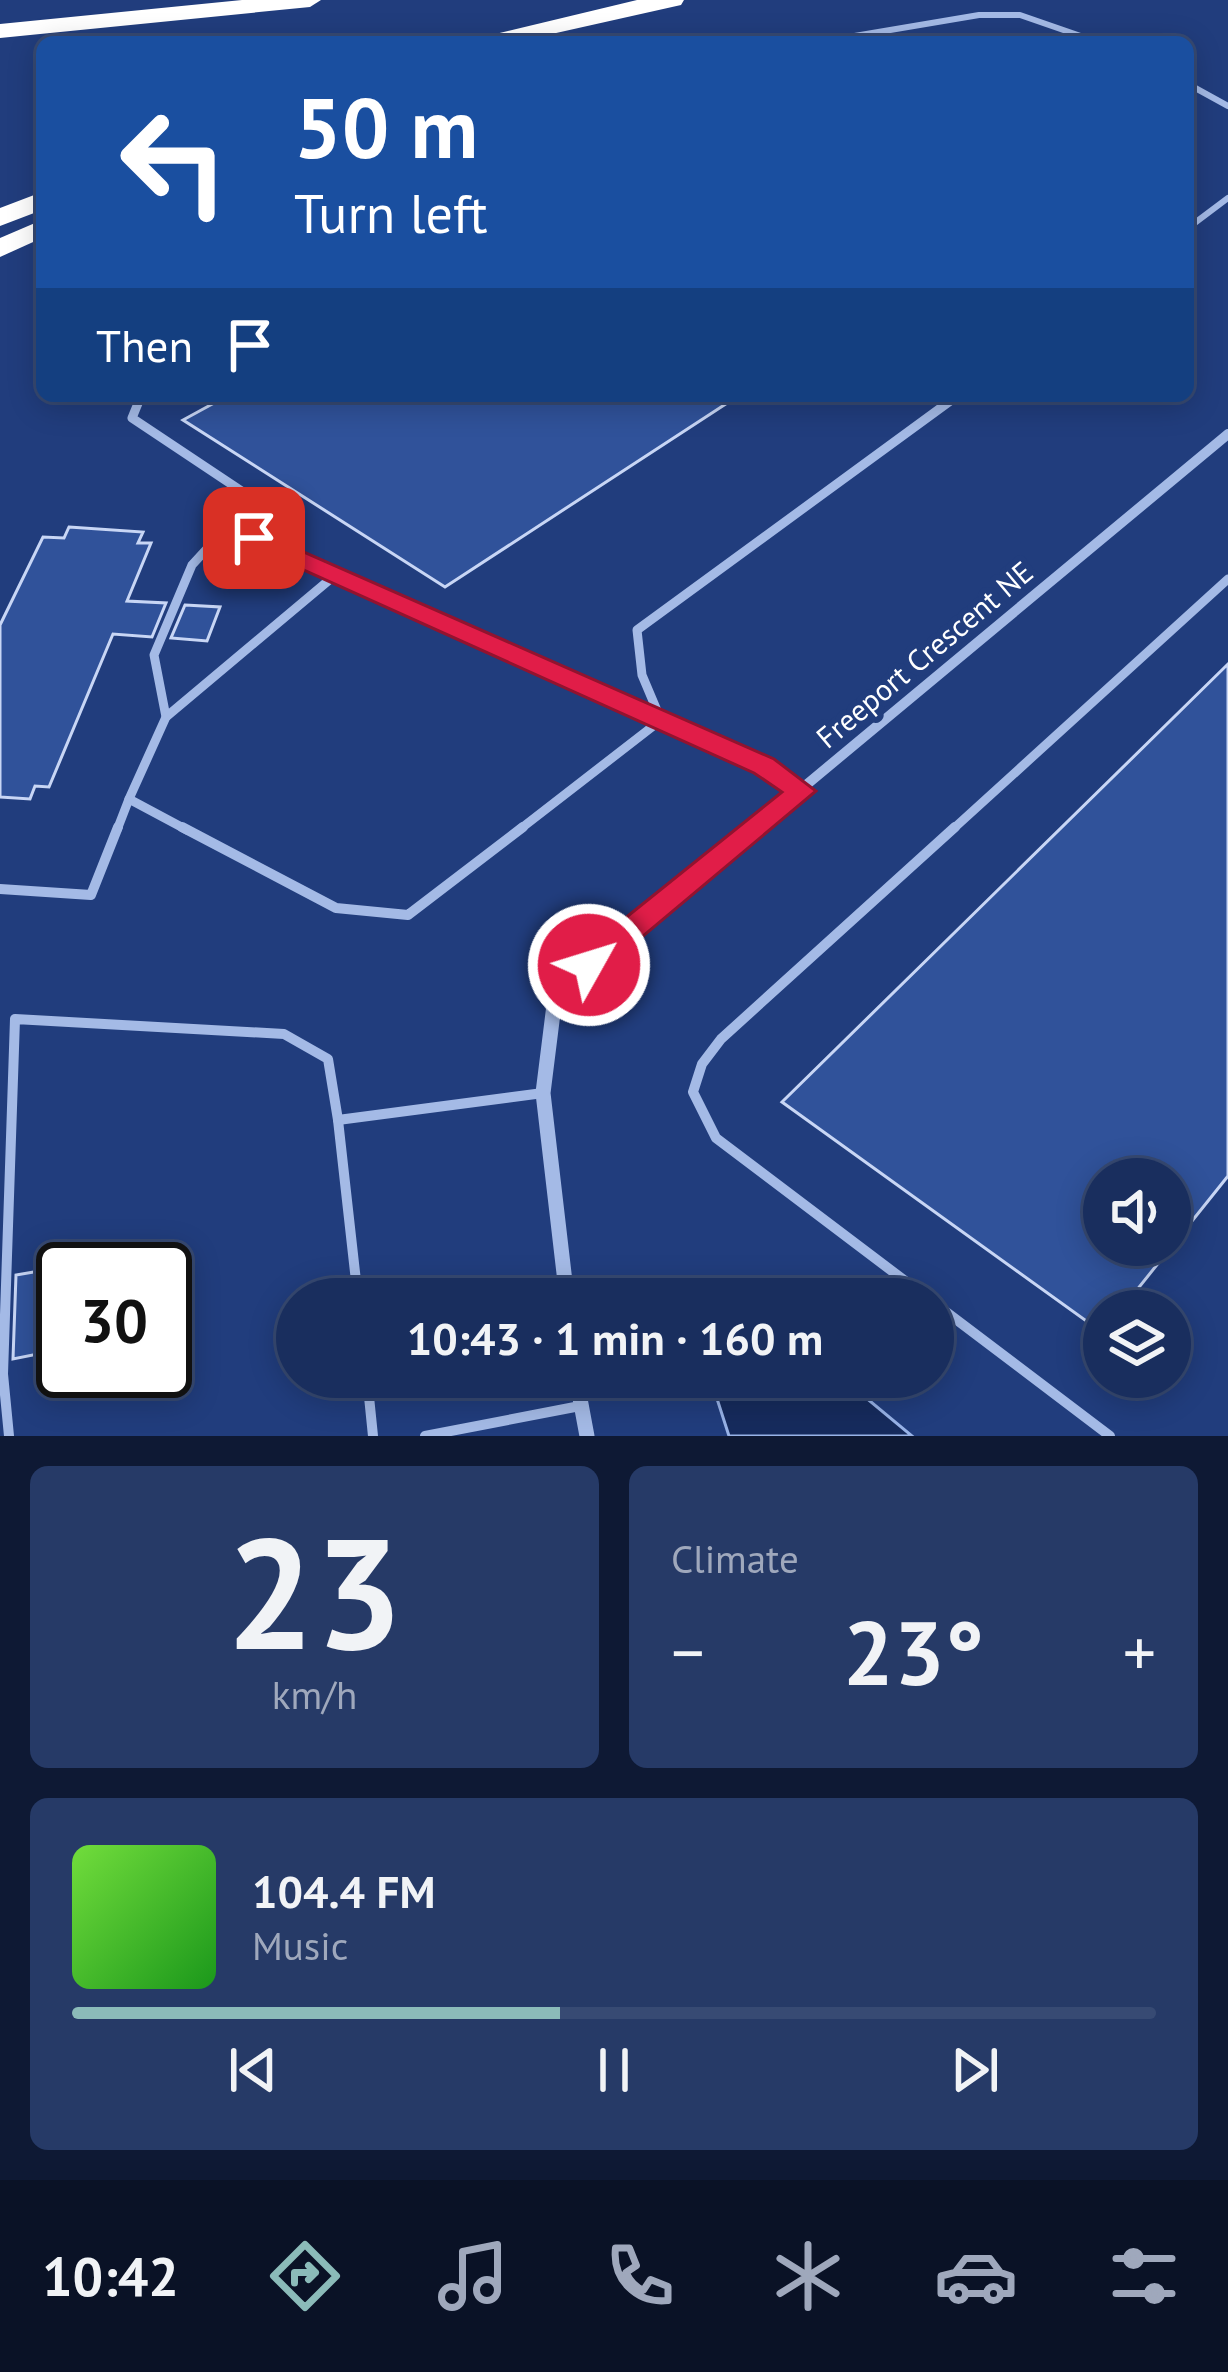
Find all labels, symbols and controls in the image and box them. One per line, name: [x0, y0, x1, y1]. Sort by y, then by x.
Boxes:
text: 50 m: [294, 72, 478, 181]
icon: left: [96, 84, 252, 240]
text: Turn left: [294, 178, 488, 248]
icon: arrive: [217, 312, 283, 378]
text: Then: [96, 316, 193, 374]
pin: [203, 487, 305, 589]
icon: arrive: [221, 505, 287, 571]
street label: Freeport Crescent NE: [808, 552, 1040, 756]
position arrow: [526, 902, 652, 1028]
map controls: [1083, 1158, 1191, 1398]
button: sound: [1083, 1158, 1191, 1266]
speed limit sign: 30: [36, 1242, 192, 1398]
button: layers: [1083, 1290, 1191, 1398]
text: 10:43 · 1 min · 160 m: [407, 1309, 823, 1367]
text: 23: [226, 1490, 403, 1692]
text: Climate: [671, 1533, 799, 1584]
text: 23°: [843, 1593, 984, 1710]
text: −: [671, 1609, 704, 1694]
text: +: [1123, 1609, 1156, 1694]
text: km/h: [272, 1669, 357, 1720]
text: 104.4 FM: [252, 1862, 435, 1920]
text: Music: [252, 1920, 348, 1971]
icon: previous: [220, 2037, 286, 2103]
icon: pause: [581, 2037, 647, 2103]
icon: next: [942, 2037, 1008, 2103]
icon: directions: [263, 2234, 347, 2318]
icon: music: [431, 2234, 515, 2318]
icon: phone: [598, 2234, 682, 2318]
icon: climate: [766, 2234, 850, 2318]
icon: car: [934, 2234, 1018, 2318]
icon: filters: [1102, 2234, 1186, 2318]
text: 10:42: [42, 2241, 179, 2311]

